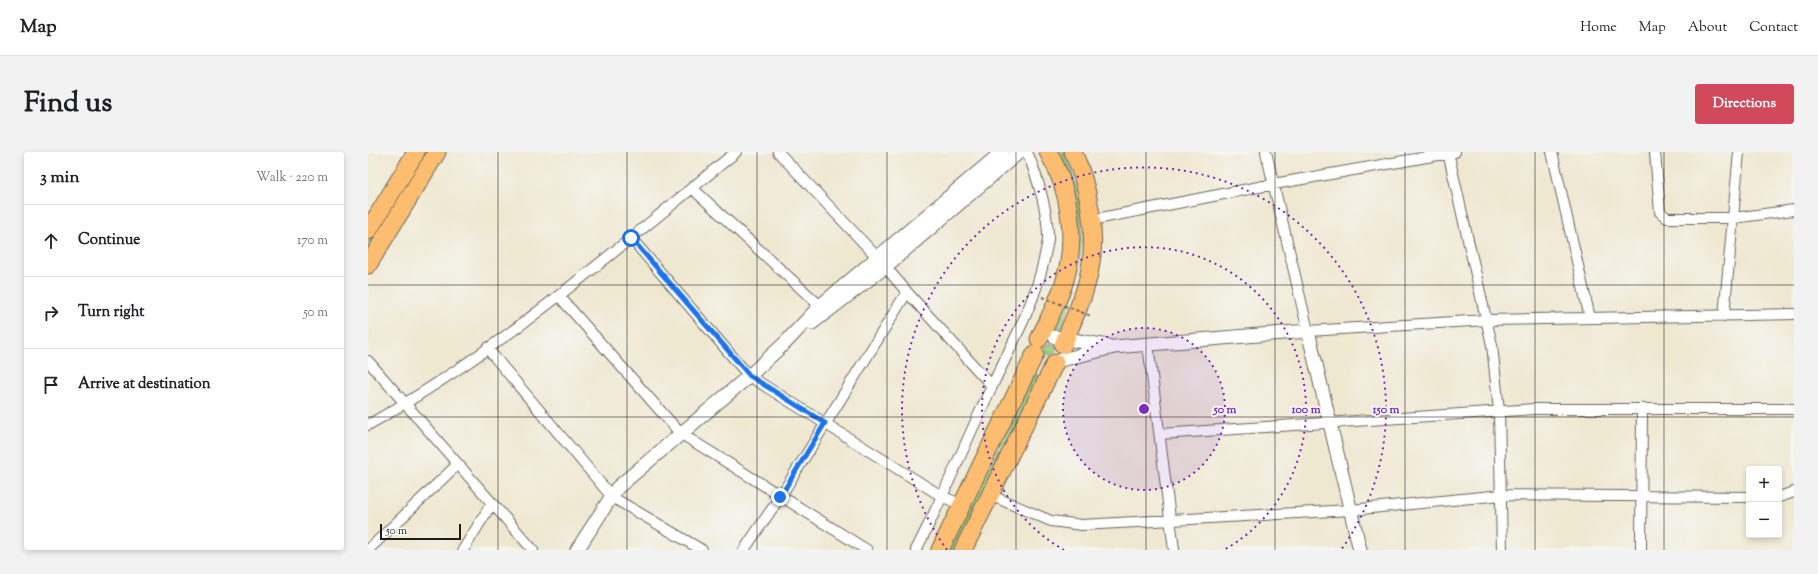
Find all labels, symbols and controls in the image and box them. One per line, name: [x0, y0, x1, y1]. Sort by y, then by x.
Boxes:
text: Map: [20, 14, 57, 41]
text: Home: [1580, 18, 1617, 38]
text: Map: [1639, 18, 1666, 38]
text: About: [1688, 18, 1727, 38]
text: Contact: [1749, 18, 1798, 38]
text: Find us: [24, 84, 112, 124]
button: Directions: [1695, 84, 1794, 124]
text: 3 min: [40, 166, 79, 190]
text: Walk · 220 m: [256, 169, 328, 187]
route start: [622, 229, 640, 247]
icon: ahead: [40, 230, 62, 252]
text: Continue: [78, 230, 140, 251]
text: 170 m: [297, 232, 328, 250]
icon: right: [40, 302, 62, 324]
text: Turn right: [78, 302, 144, 323]
text: 50 m: [303, 304, 328, 322]
icon: arrive: [40, 374, 62, 396]
text: Arrive at destination: [78, 374, 211, 395]
text: 50 m: [1213, 401, 1237, 419]
text: 100 m: [1290, 401, 1321, 419]
text: 150 m: [1371, 401, 1400, 419]
centre of rings: [1137, 402, 1151, 416]
map controls: [1746, 466, 1782, 538]
button: +: [1746, 466, 1782, 502]
route end: [771, 488, 789, 506]
button: −: [1746, 502, 1782, 538]
scale bar: [380, 522, 461, 541]
text: 50 m: [386, 523, 407, 539]

